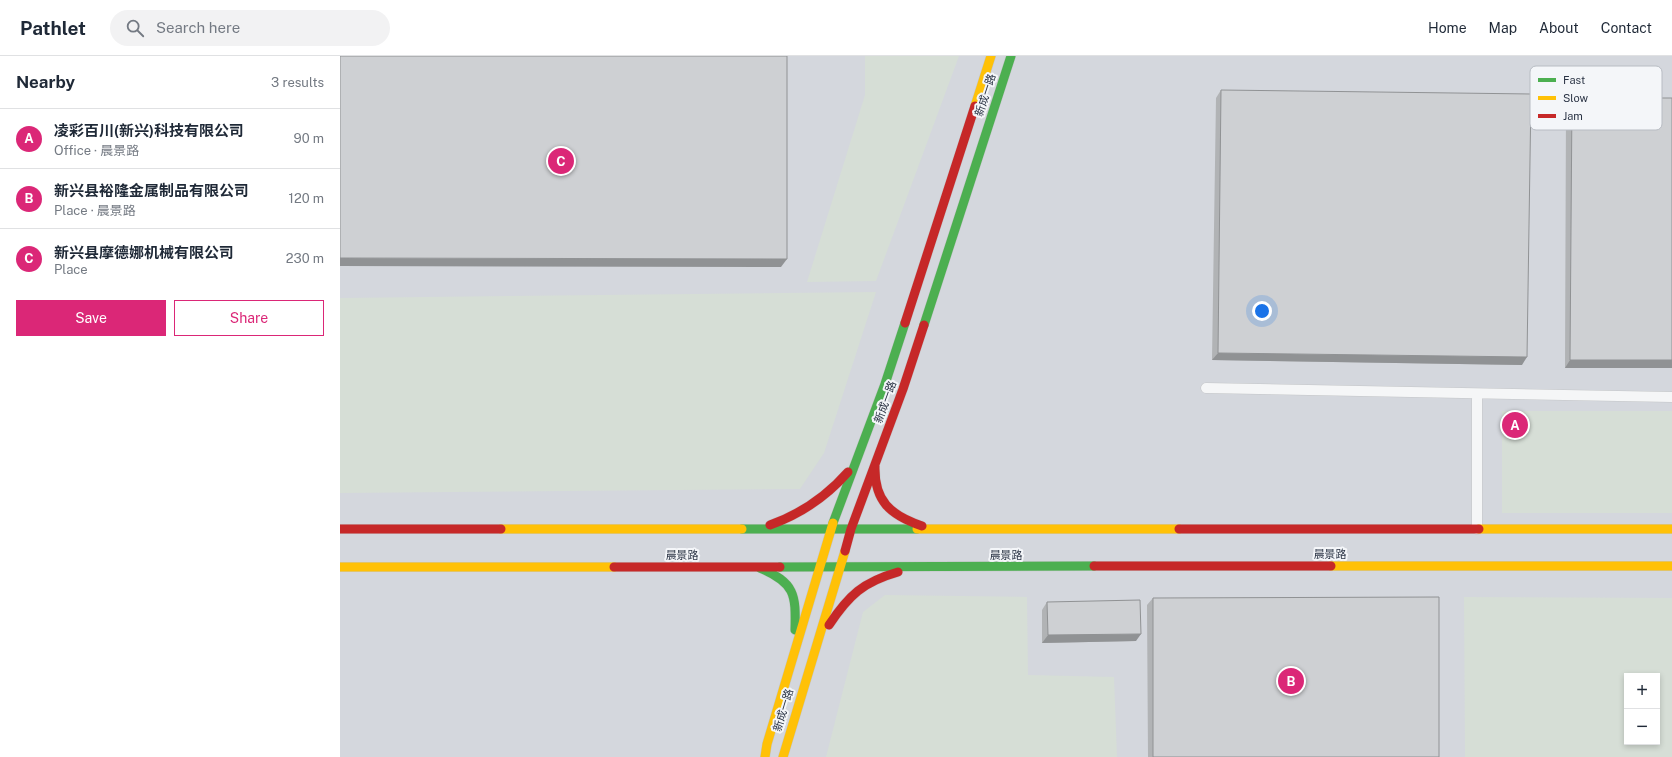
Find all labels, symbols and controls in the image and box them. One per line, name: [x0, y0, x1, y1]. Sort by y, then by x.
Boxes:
search box: [110, 10, 390, 46]
text: Pathlet: [20, 17, 86, 39]
icon: search: [124, 17, 146, 39]
text: Search here: [156, 19, 240, 36]
text: Home: [1428, 20, 1467, 36]
text: Map: [1489, 20, 1517, 36]
text: About: [1539, 20, 1579, 36]
text: Contact: [1601, 20, 1652, 36]
legend: [1530, 66, 1662, 130]
text: Nearby: [16, 72, 75, 92]
street label: 新成一路: [972, 72, 998, 118]
text: Fast: [1563, 74, 1585, 86]
text: 3 results: [271, 75, 324, 90]
text: Slow: [1563, 92, 1589, 104]
text: Jam: [1563, 110, 1583, 122]
text: 凌彩百川(新兴)科技有限公司: [54, 122, 244, 139]
text: A: [24, 131, 34, 146]
text: 90 m: [294, 131, 324, 146]
text: Office · 晨景路: [54, 143, 139, 158]
pin: C: [548, 146, 574, 176]
text: 新兴县裕隆金属制品有限公司: [54, 182, 249, 199]
text: B: [25, 191, 33, 206]
text: 120 m: [289, 191, 324, 206]
text: Place · 晨景路: [54, 203, 136, 218]
text: 新兴县摩德娜机械有限公司: [54, 244, 234, 261]
text: C: [24, 251, 34, 266]
text: 230 m: [286, 251, 324, 266]
text: Place: [54, 262, 88, 277]
button: Save: [16, 300, 166, 336]
button: Share: [174, 300, 324, 336]
your location: [1252, 301, 1272, 321]
street label: 新成一路: [872, 379, 898, 425]
pin: A: [1502, 410, 1528, 440]
street label: 晨景路: [1314, 548, 1347, 560]
street label: 晨景路: [666, 549, 699, 561]
street label: 晨景路: [990, 549, 1023, 561]
pin: B: [1278, 666, 1304, 696]
map controls: [1624, 673, 1660, 745]
button: +: [1624, 673, 1660, 709]
street label: 新成一路: [771, 687, 795, 733]
button: −: [1624, 709, 1660, 745]

